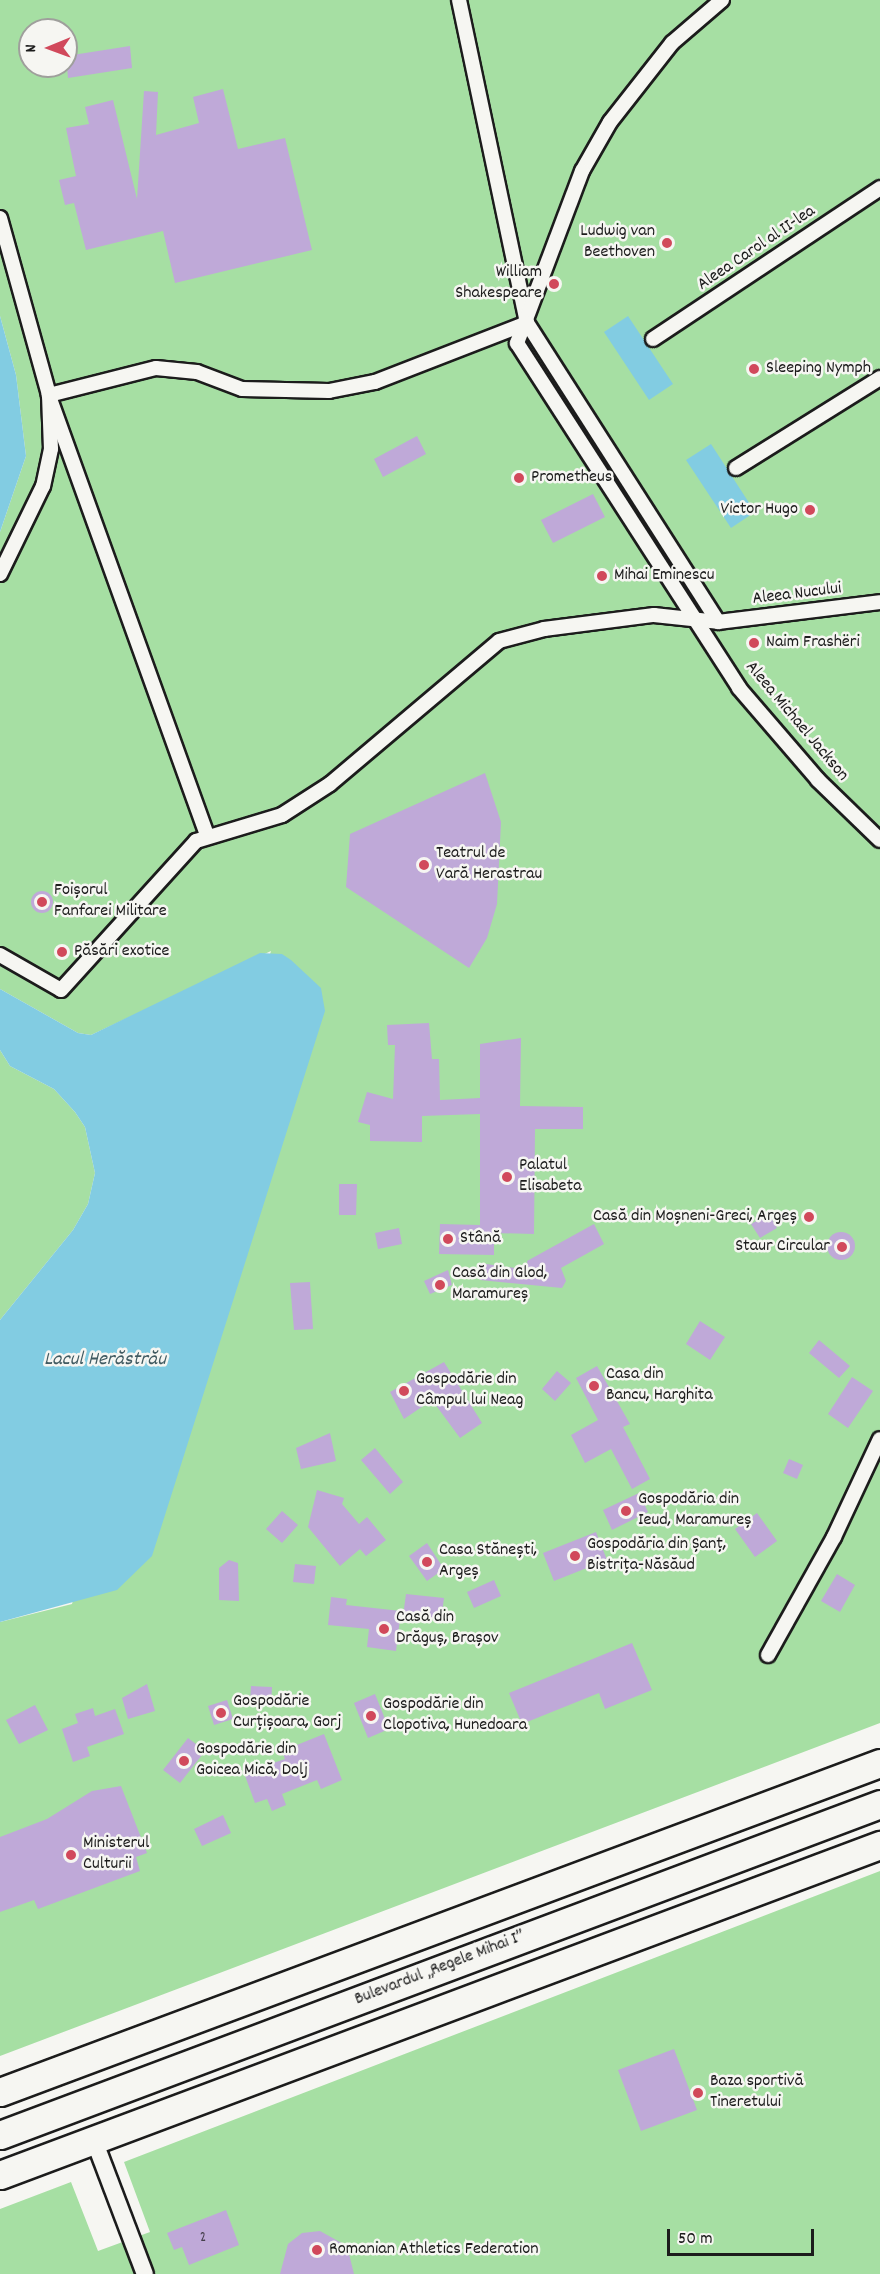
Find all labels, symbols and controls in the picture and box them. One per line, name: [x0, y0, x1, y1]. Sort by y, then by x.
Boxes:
north arrow: [18, 18, 78, 78]
text: N: [20, 44, 43, 52]
street label: Aleea Carol al II-lea: [694, 202, 820, 296]
place label: Ludwig van Beethoven: [580, 222, 655, 264]
marker: Ludwig van Beethoven: [660, 236, 674, 250]
place label: William Shakespeare: [455, 263, 542, 306]
marker: William Shakespeare: [547, 277, 561, 291]
place label: Sleeping Nymph: [766, 358, 871, 380]
marker: Sleeping Nymph: [747, 362, 761, 376]
place label: Prometheus: [531, 467, 612, 489]
marker: Prometheus: [512, 471, 526, 485]
place label: Victor Hugo: [720, 499, 798, 521]
marker: Victor Hugo: [803, 503, 817, 517]
place label: Mihai Eminescu: [614, 565, 715, 587]
marker: Mihai Eminescu: [595, 569, 609, 583]
street label: Aleea Nucului: [751, 579, 843, 611]
place label: Naim Frashëri: [766, 632, 860, 654]
marker: Naim Frashëri: [747, 636, 761, 650]
street label: Aleea Michael Jackson: [739, 658, 853, 786]
place label: Teatrul de Vară Herastrau: [436, 844, 542, 886]
marker: Teatrul de Vară Herastrau: [417, 858, 431, 872]
place label: Foișorul Fanfarei Militare: [54, 881, 167, 924]
marker: Foișorul Fanfarei Militare: [35, 895, 49, 909]
place label: Păsări exotice: [74, 941, 170, 963]
marker: Păsări exotice: [55, 945, 69, 959]
place label: Palatul Elisabeta: [519, 1156, 582, 1198]
marker: Palatul Elisabeta: [500, 1170, 514, 1184]
place label: Casă din Moșneni-Greci, Argeș: [593, 1206, 797, 1228]
marker: Casă din Moșneni-Greci, Argeș: [802, 1210, 816, 1224]
place label: Stână: [460, 1228, 501, 1250]
marker: Stână: [441, 1232, 455, 1246]
place label: Staur Circular: [735, 1236, 830, 1258]
marker: Staur Circular: [835, 1240, 849, 1254]
place label: Casă din Glod, Maramureș: [452, 1264, 547, 1306]
marker: Casă din Glod, Maramureș: [433, 1278, 447, 1292]
water label: Lacul Herăstrău: [44, 1348, 166, 1372]
place label: Casa din Bancu, Harghita: [606, 1365, 713, 1408]
place label: Gospodărie din Câmpul lui Neag: [416, 1370, 523, 1412]
marker: Casa din Bancu, Harghita: [587, 1379, 601, 1393]
marker: Gospodărie din Câmpul lui Neag: [397, 1384, 411, 1398]
place label: Gospodăria din Ieud, Maramureș: [638, 1490, 752, 1532]
marker: Gospodăria din Ieud, Maramureș: [619, 1504, 633, 1518]
place label: Gospodăria din Șanț, Bistrița-Năsăud: [587, 1535, 726, 1578]
place label: Casa Stănești, Argeș: [439, 1541, 537, 1584]
marker: Gospodăria din Șanț, Bistrița-Năsăud: [568, 1549, 582, 1563]
marker: Casa Stănești, Argeș: [420, 1555, 434, 1569]
place label: Casă din Drăguș, Brașov: [396, 1608, 498, 1650]
marker: Casă din Drăguș, Brașov: [377, 1622, 391, 1636]
place label: Gospodărie Curțișoara, Gorj: [233, 1692, 341, 1734]
place label: Gospodărie din Clopotiva, Hunedoara: [383, 1695, 527, 1738]
marker: Gospodărie Curțișoara, Gorj: [214, 1706, 228, 1720]
marker: Gospodărie din Clopotiva, Hunedoara: [364, 1709, 378, 1723]
place label: Gospodărie din Goicea Mică, Dolj: [196, 1740, 308, 1782]
marker: Gospodărie din Goicea Mică, Dolj: [177, 1754, 191, 1768]
place label: Ministerul Culturii: [83, 1834, 149, 1876]
marker: Ministerul Culturii: [64, 1848, 78, 1862]
street label: Bulevardul „Regele Mihai I”: [352, 1927, 528, 2011]
place label: Baza sportivă Tineretului: [710, 2072, 803, 2114]
marker: Baza sportivă Tineretului: [691, 2086, 705, 2100]
scale bar: [670, 2217, 817, 2255]
text: 50 m: [678, 2227, 713, 2252]
house number: 2: [200, 2230, 206, 2248]
place label: Romanian Athletics Federation: [329, 2239, 539, 2261]
marker: Romanian Athletics Federation: [310, 2243, 324, 2257]

